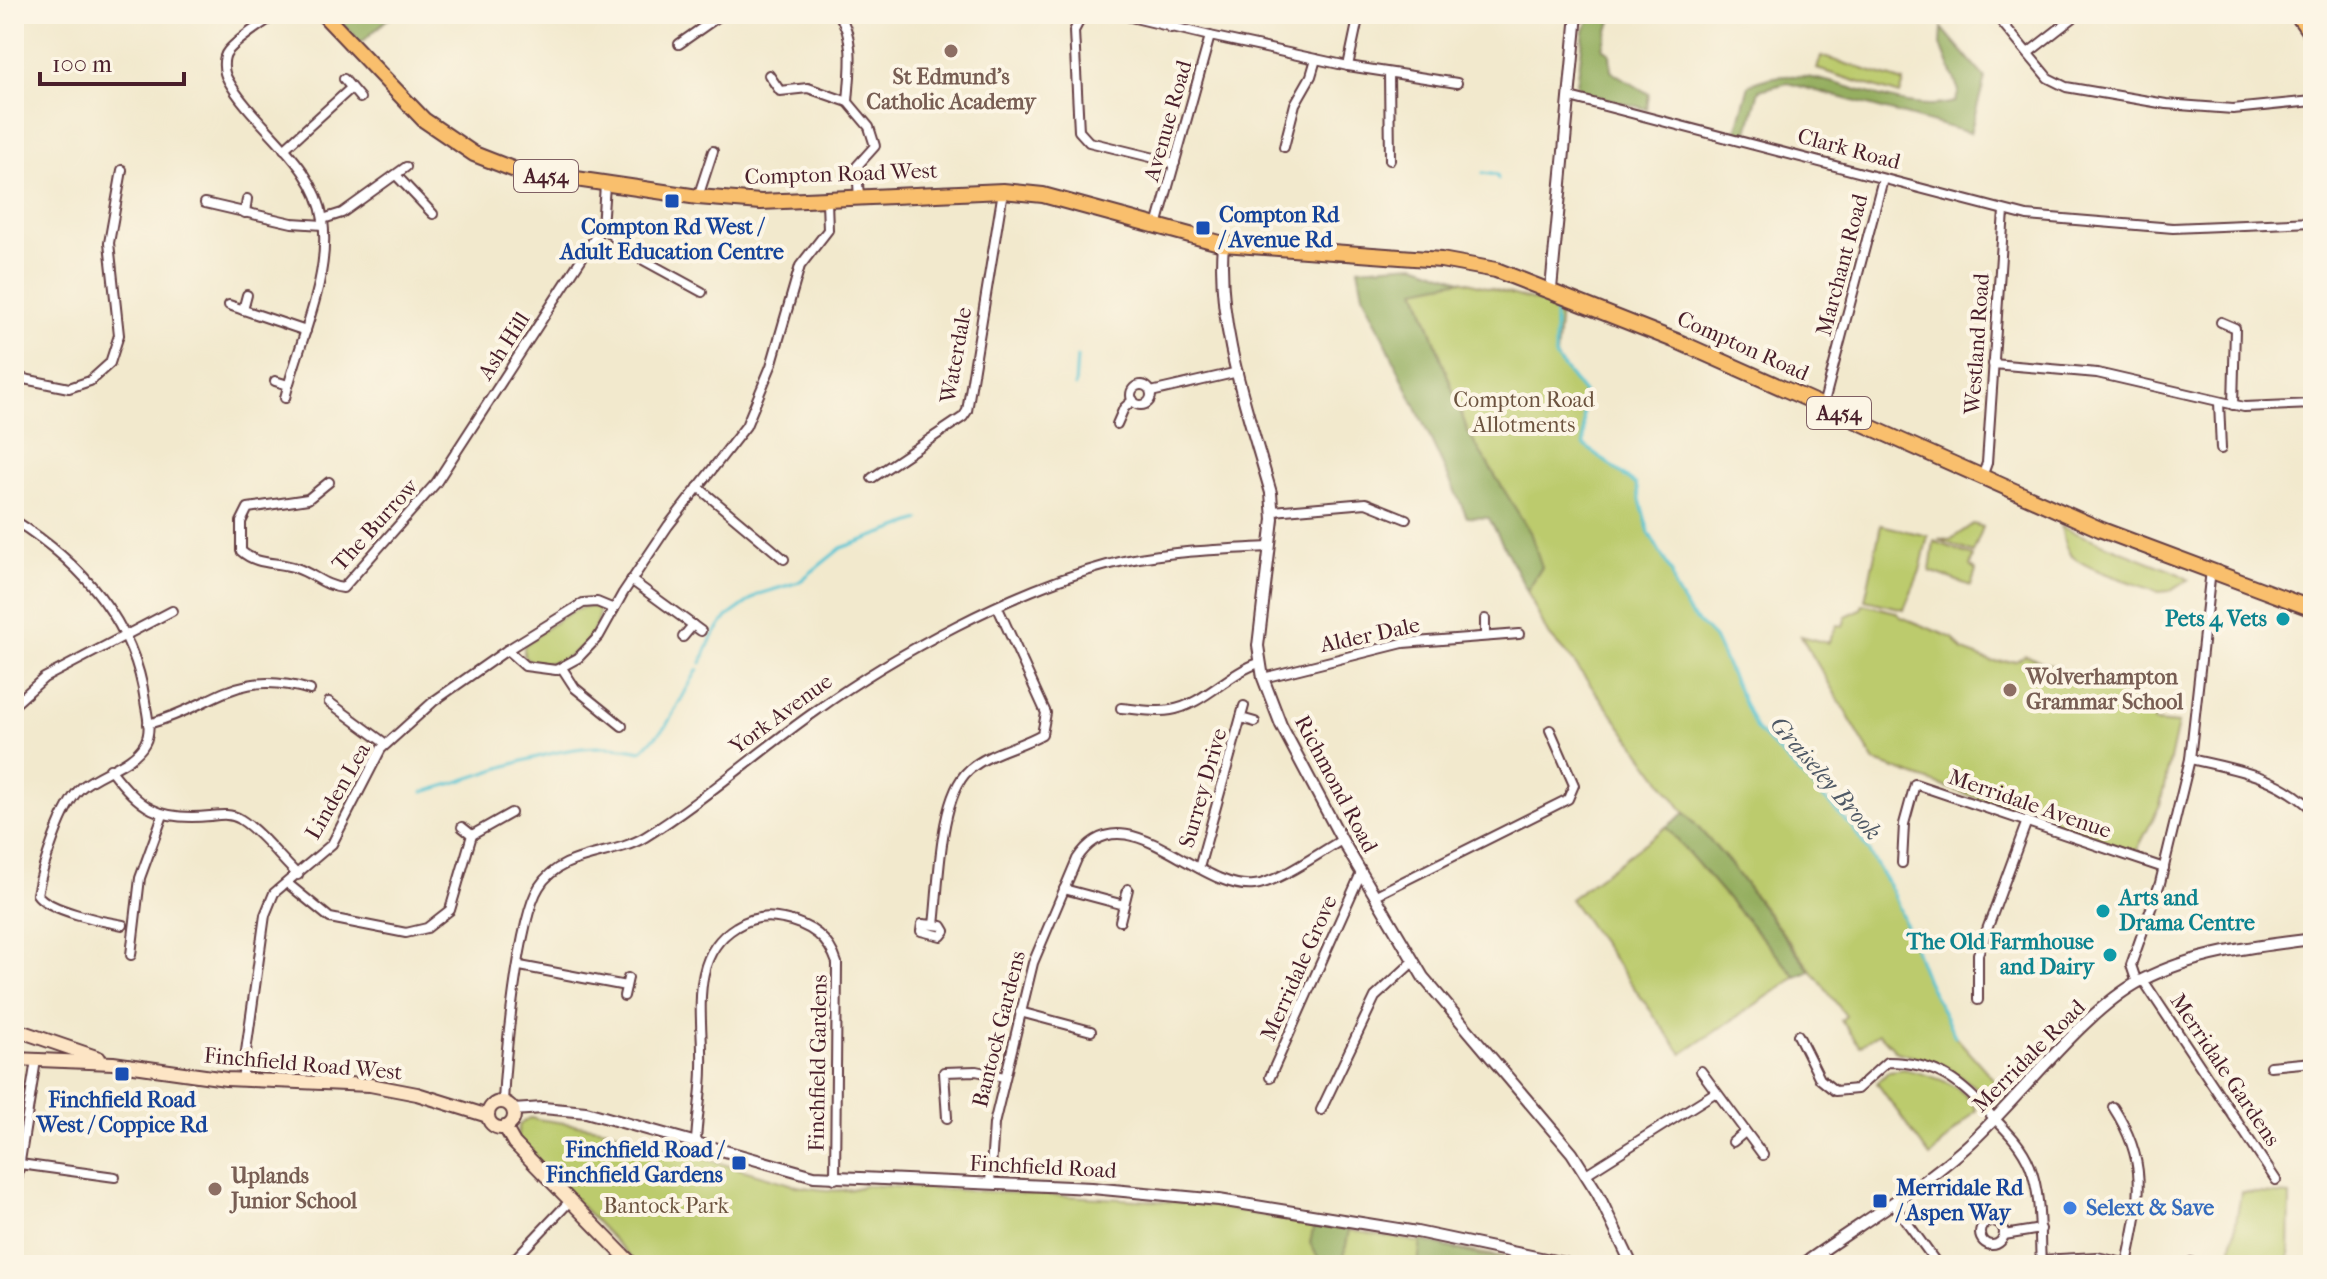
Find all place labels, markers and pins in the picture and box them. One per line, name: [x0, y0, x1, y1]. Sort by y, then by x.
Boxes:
marker: St Edmund's Catholic Academy: [942, 42, 960, 60]
place label: St Edmund's Catholic Academy: [866, 64, 1037, 115]
marker: Compton Rd West / Adult Education Centre: [663, 192, 681, 210]
place label: Compton Rd / Avenue Rd: [1218, 202, 1340, 253]
place label: Compton Rd West / Adult Education Centre: [558, 214, 784, 265]
marker: Compton Rd / Avenue Rd: [1194, 219, 1212, 237]
place label: Pets 4 Vets: [2165, 606, 2267, 632]
marker: Pets 4 Vets: [2274, 610, 2292, 628]
place label: Wolverhampton Grammar School: [2025, 664, 2184, 715]
marker: Wolverhampton Grammar School: [2001, 681, 2019, 699]
place label: Arts and Drama Centre: [2117, 885, 2255, 936]
marker: Arts and Drama Centre: [2094, 902, 2112, 920]
place label: The Old Farmhouse and Dairy: [1906, 929, 2095, 980]
marker: The Old Farmhouse and Dairy: [2101, 946, 2119, 964]
marker: Finchfield Road West / Coppice Rd: [113, 1065, 131, 1083]
place label: Finchfield Road West / Coppice Rd: [36, 1087, 208, 1138]
place label: Finchfield Road / Finchfield Gardens: [545, 1137, 726, 1188]
marker: Finchfield Road / Finchfield Gardens: [730, 1154, 748, 1172]
place label: Uplands Junior School: [229, 1163, 358, 1214]
place label: Merridale Rd / Aspen Way: [1895, 1175, 2024, 1226]
marker: Uplands Junior School: [206, 1180, 224, 1198]
marker: Merridale Rd / Aspen Way: [1871, 1192, 1889, 1210]
place label: Selext & Save: [2086, 1195, 2214, 1221]
marker: Selext & Save: [2061, 1199, 2079, 1217]

